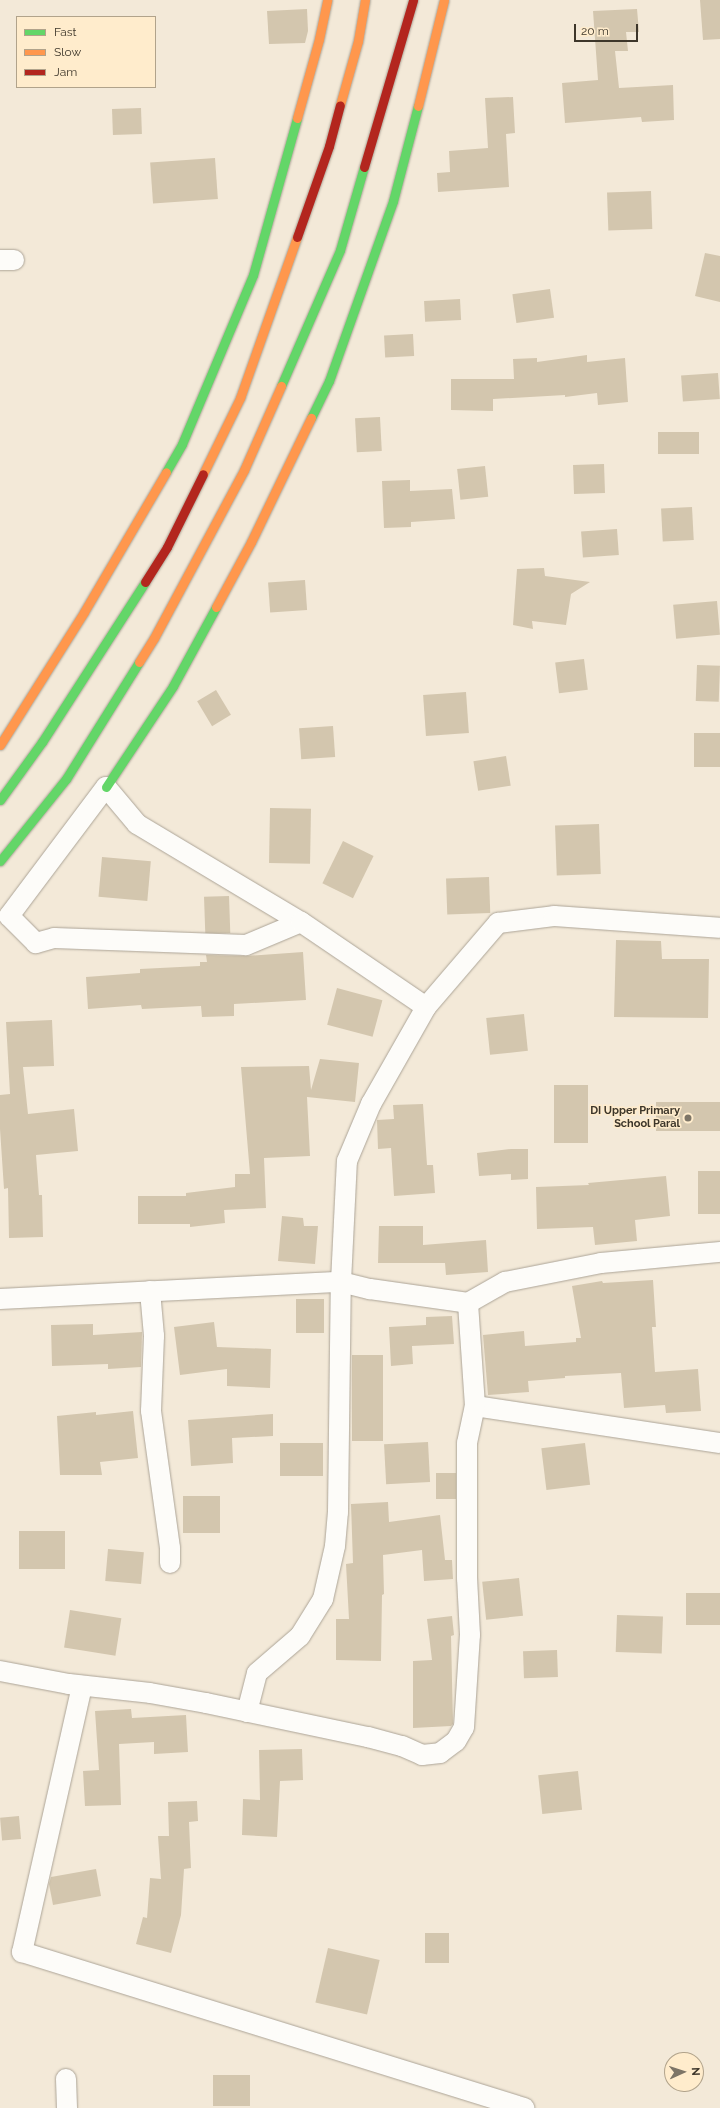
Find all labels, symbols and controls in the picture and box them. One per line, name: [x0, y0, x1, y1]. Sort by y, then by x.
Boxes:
legend: [16, 16, 156, 88]
scale bar: [576, 16, 640, 42]
text: 20 m: [581, 24, 609, 38]
text: Fast: [54, 25, 77, 39]
text: Slow: [54, 45, 81, 59]
text: Jam: [54, 65, 77, 79]
place label: DI Upper Primary School Paral: [590, 1105, 680, 1131]
marker: DI Upper Primary School Paral: [683, 1113, 693, 1123]
north arrow: [664, 2052, 704, 2092]
text: N: [689, 2067, 702, 2076]

